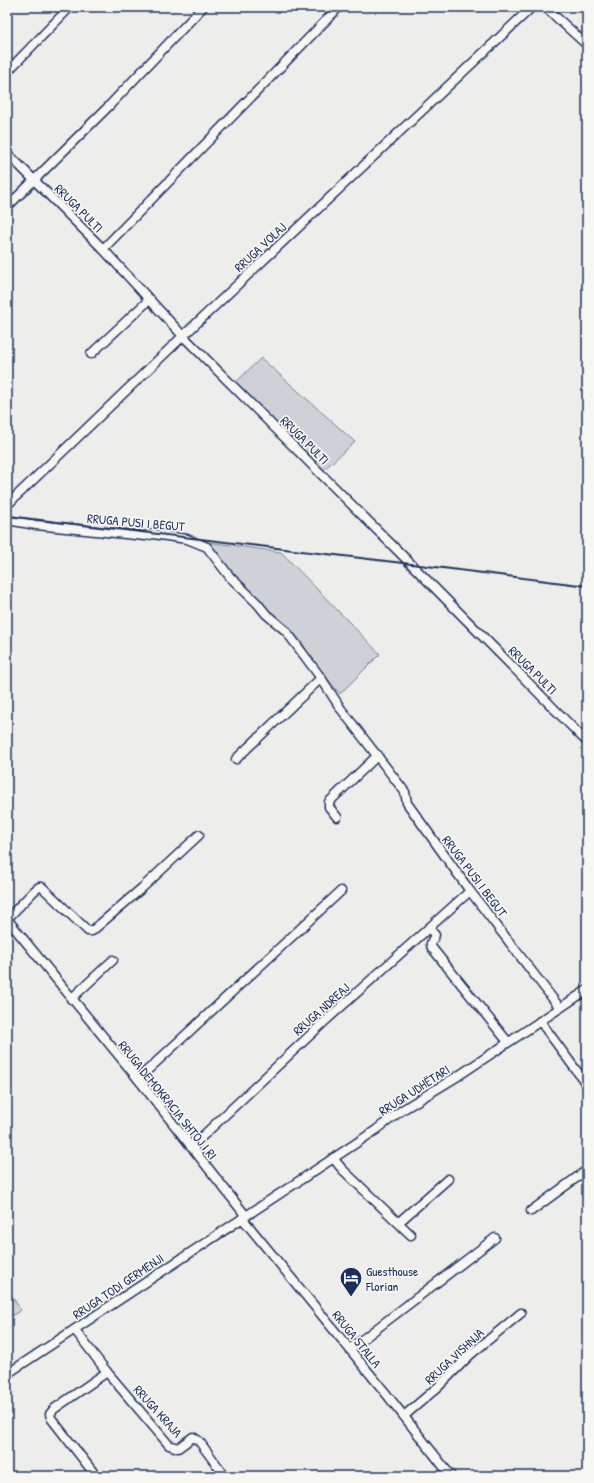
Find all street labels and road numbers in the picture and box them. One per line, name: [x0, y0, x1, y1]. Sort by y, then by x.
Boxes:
street label: RRUGA PULTI: [51, 180, 107, 236]
street label: RRUGA VOLAJ: [230, 218, 290, 276]
street label: RRUGA PULTI: [277, 412, 333, 468]
street label: RRUGA PUSI I BEGUT: [86, 509, 186, 535]
street label: RRUGA PULTI: [505, 642, 561, 698]
street label: RRUGA PUSI I BEGUT: [438, 832, 512, 921]
street label: RRUGA NDREAJ: [289, 979, 353, 1039]
street label: RRUGA DEMOKRACIA SHTOJ I RI: [114, 1037, 222, 1163]
street label: RRUGA UDHËTARI: [375, 1060, 453, 1120]
street label: RRUGA TODI GERMENJI: [69, 1249, 167, 1323]
street label: RRUGA STALLA: [328, 1307, 386, 1372]
street label: RRUGA VISHNJA: [420, 1323, 488, 1388]
street label: RRUGA KRAJA: [130, 1381, 187, 1442]

